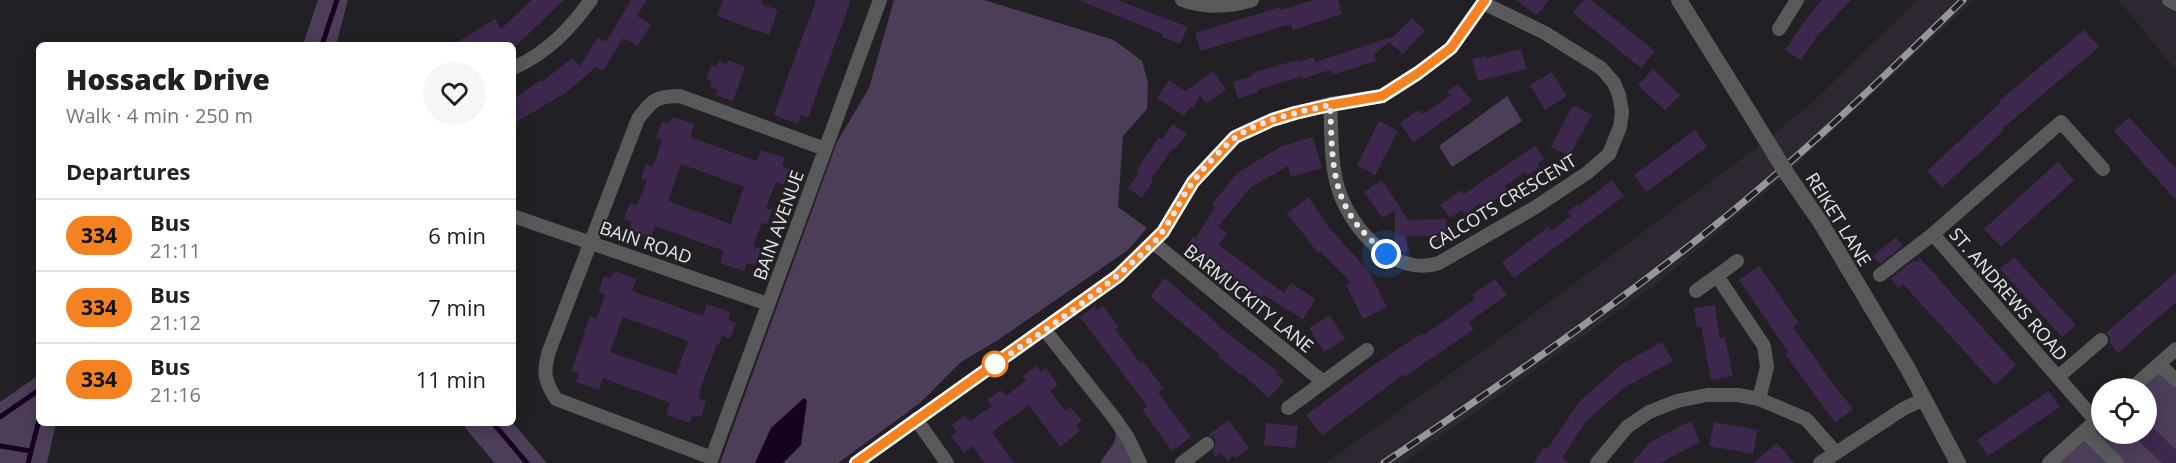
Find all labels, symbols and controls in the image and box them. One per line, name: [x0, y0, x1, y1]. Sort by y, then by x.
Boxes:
text: Hossack Drive: [66, 60, 270, 98]
button: heart: [423, 62, 486, 125]
text: Walk · 4 min · 250 m: [66, 102, 253, 129]
street label: CALCOTS CRESCENT: [1423, 148, 1581, 256]
text: Departures: [66, 156, 190, 186]
street label: BAIN AVENUE: [747, 167, 809, 283]
street label: REIKET LANE: [1801, 168, 1877, 270]
text: Bus: [150, 207, 190, 237]
street label: BAIN ROAD: [597, 215, 695, 269]
text: 6 min: [428, 220, 486, 250]
text: 334: [81, 221, 117, 249]
street label: ST. ANDREWS ROAD: [1945, 222, 2073, 366]
text: 21:11: [150, 237, 201, 264]
street label: BARMUCKITY LANE: [1179, 238, 1319, 358]
your location: [1371, 239, 1401, 269]
text: Bus: [150, 279, 190, 309]
text: 7 min: [428, 292, 486, 322]
text: 334: [81, 293, 117, 321]
text: 21:12: [150, 309, 201, 336]
text: Bus: [150, 351, 190, 381]
unlabelled marker: [982, 351, 1008, 377]
text: 11 min: [416, 364, 486, 394]
text: 334: [81, 365, 117, 393]
map controls: [2091, 378, 2157, 444]
button: locate: [2091, 378, 2157, 444]
text: 21:16: [150, 381, 201, 408]

